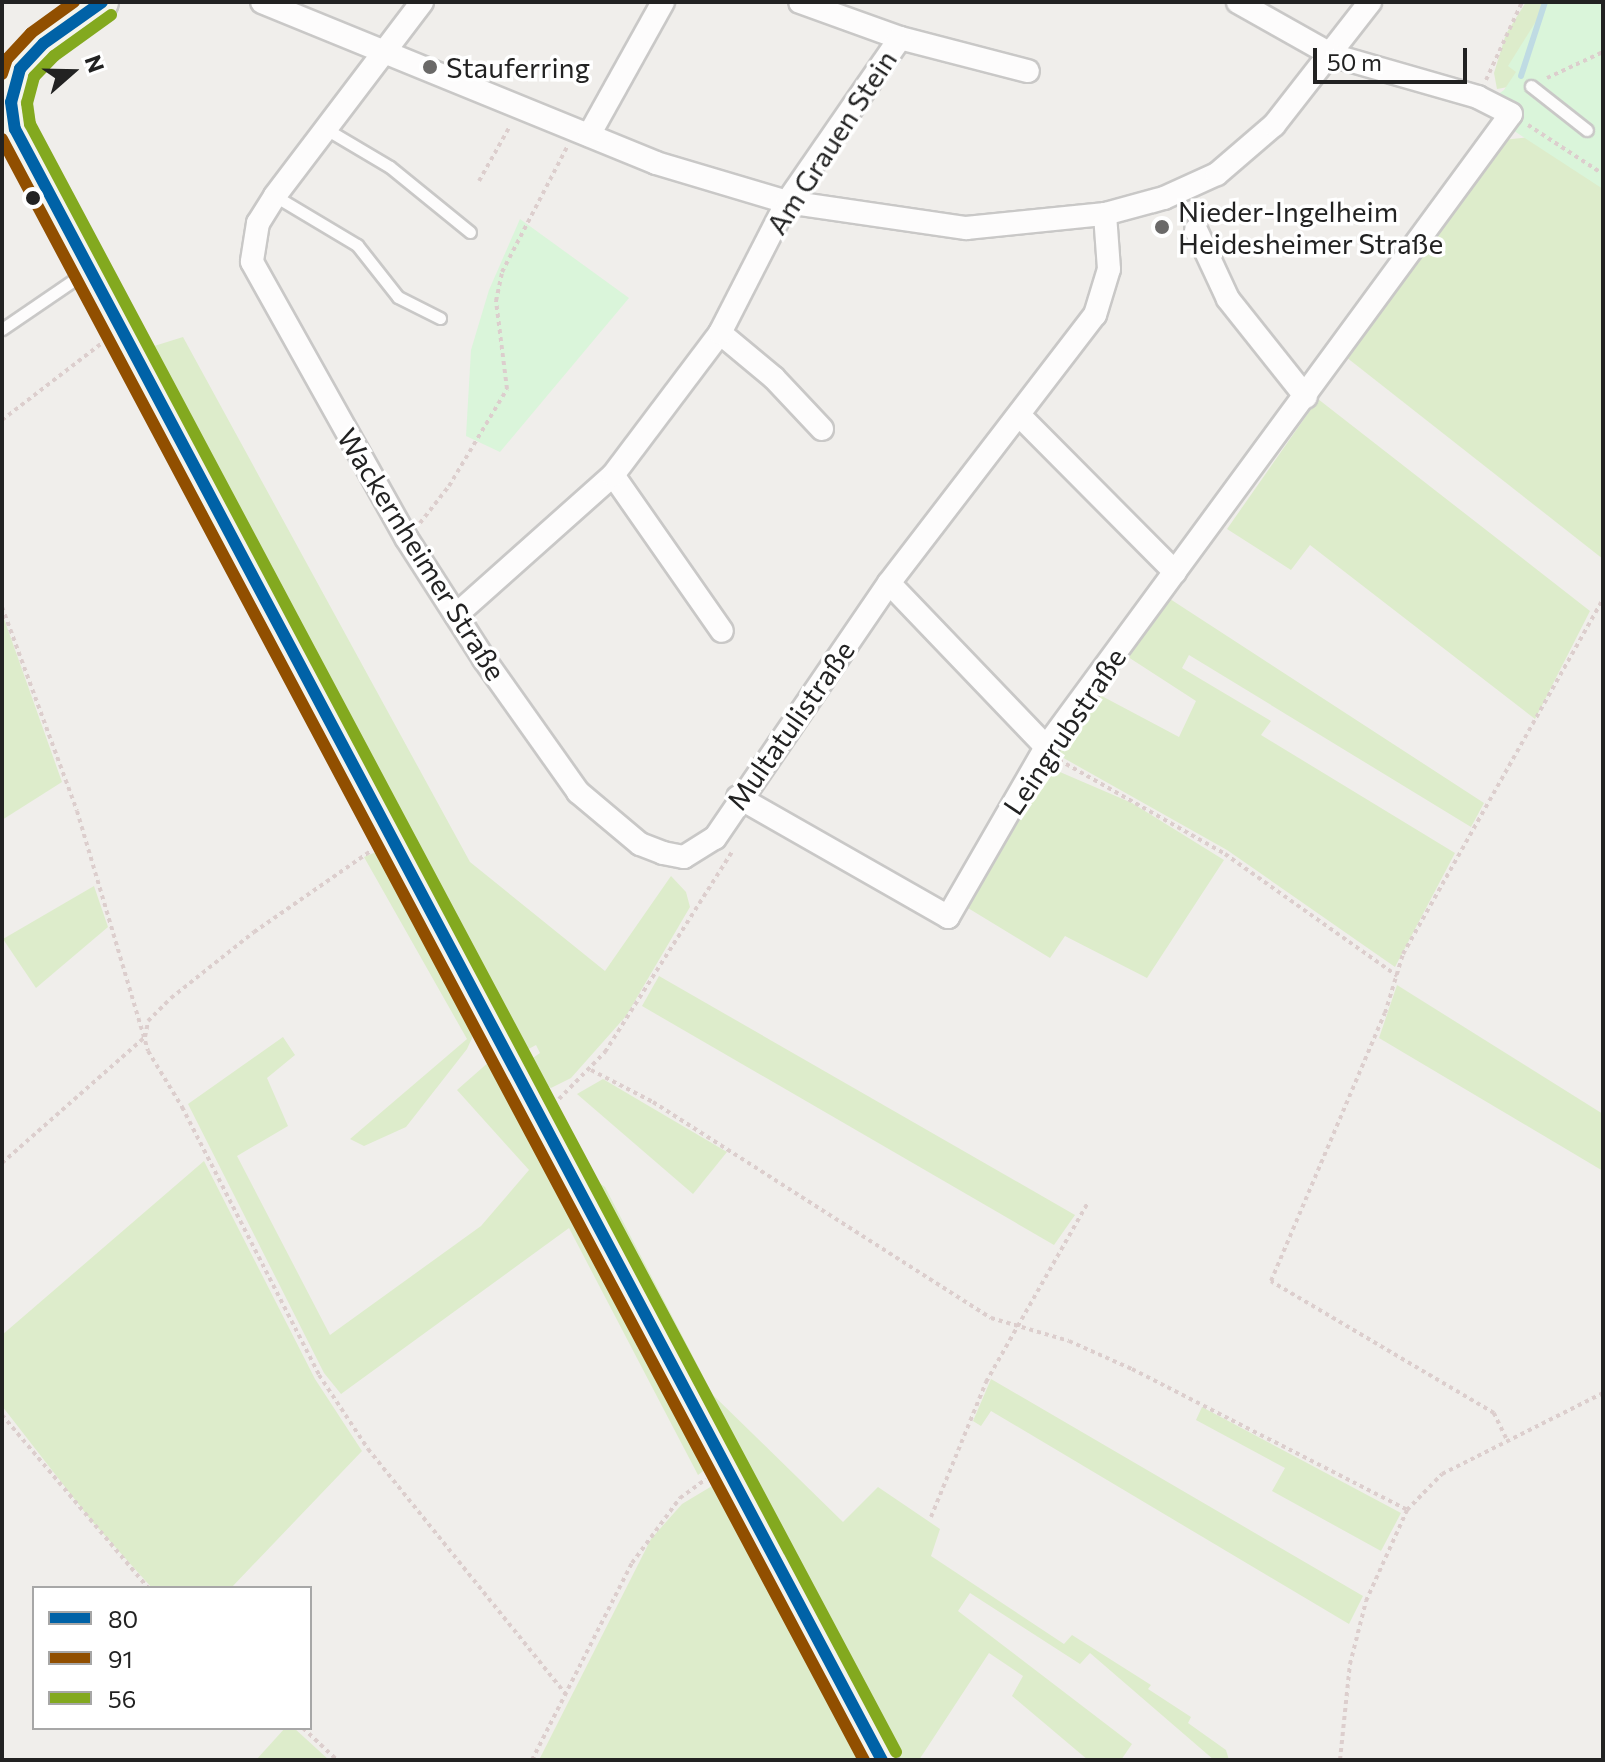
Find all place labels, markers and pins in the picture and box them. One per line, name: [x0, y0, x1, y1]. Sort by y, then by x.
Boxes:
place label: Stauferring: [446, 50, 590, 84]
marker: Stauferring: [421, 58, 439, 76]
unlabelled marker: [25, 190, 41, 206]
place label: Nieder-Ingelheim Heidesheimer Straße: [1178, 194, 1443, 260]
marker: Nieder-Ingelheim Heidesheimer Straße: [1153, 218, 1171, 236]

